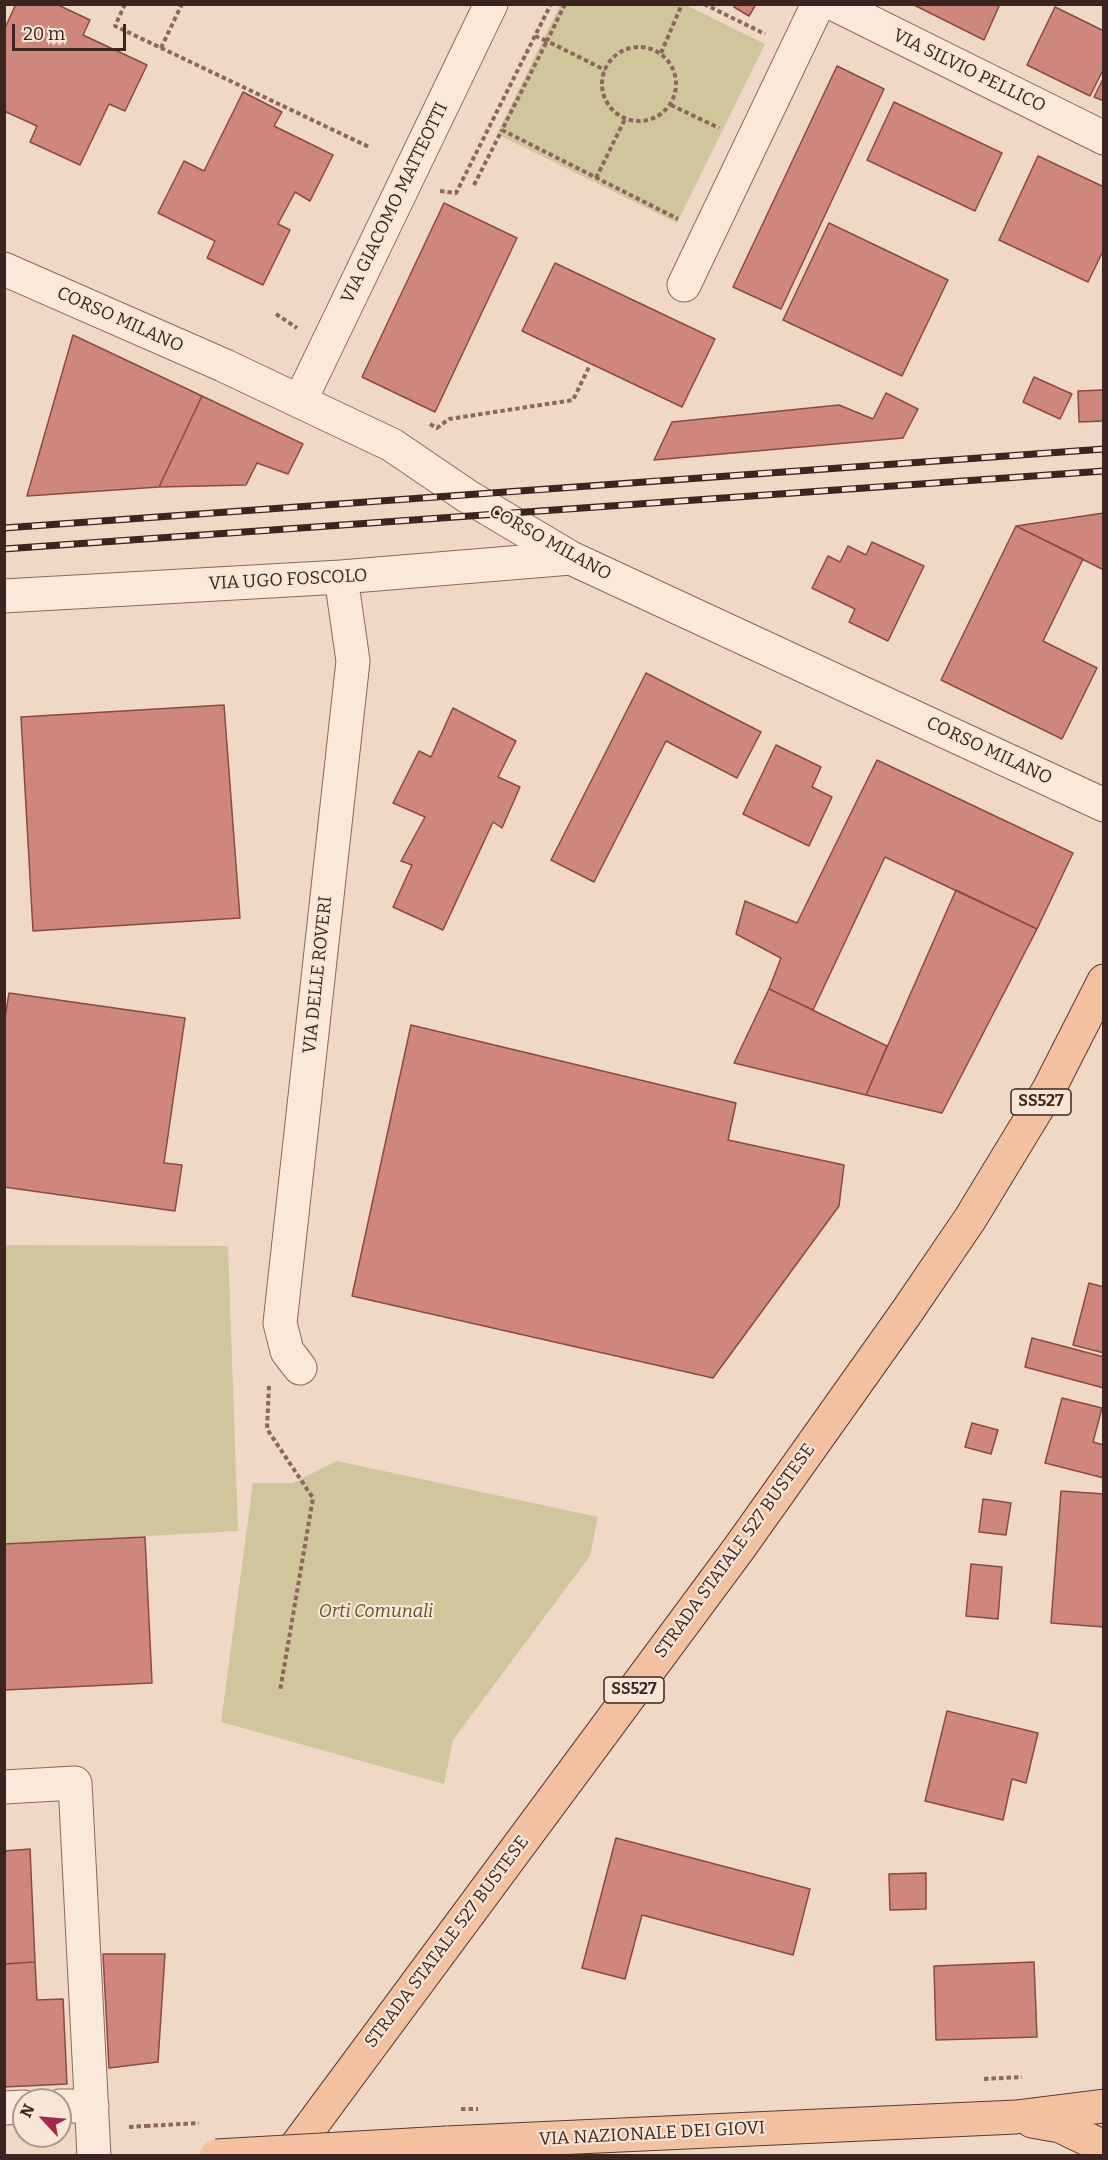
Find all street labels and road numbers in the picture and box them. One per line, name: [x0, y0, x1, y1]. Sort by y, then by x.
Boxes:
street label: VIA SILVIO PELLICO: [889, 25, 1049, 117]
street label: VIA GIACOMO MATTEOTTI: [337, 99, 453, 307]
street label: CORSO MILANO: [53, 282, 187, 358]
street label: CORSO MILANO: [485, 501, 615, 585]
street label: VIA UGO FOSCOLO: [208, 565, 368, 595]
street label: CORSO MILANO: [923, 712, 1055, 790]
street label: VIA DELLE ROVERI: [299, 895, 337, 1055]
road number: SS527: [1011, 1089, 1071, 1115]
street label: STRADA STATALE 527 BUSTESE: [650, 1440, 820, 1662]
road number: SS527: [604, 1677, 664, 1703]
street label: STRADA STATALE 527 BUSTESE: [360, 1832, 534, 2052]
street label: VIA NAZIONALE DEI GIOVI: [538, 2117, 766, 2151]

